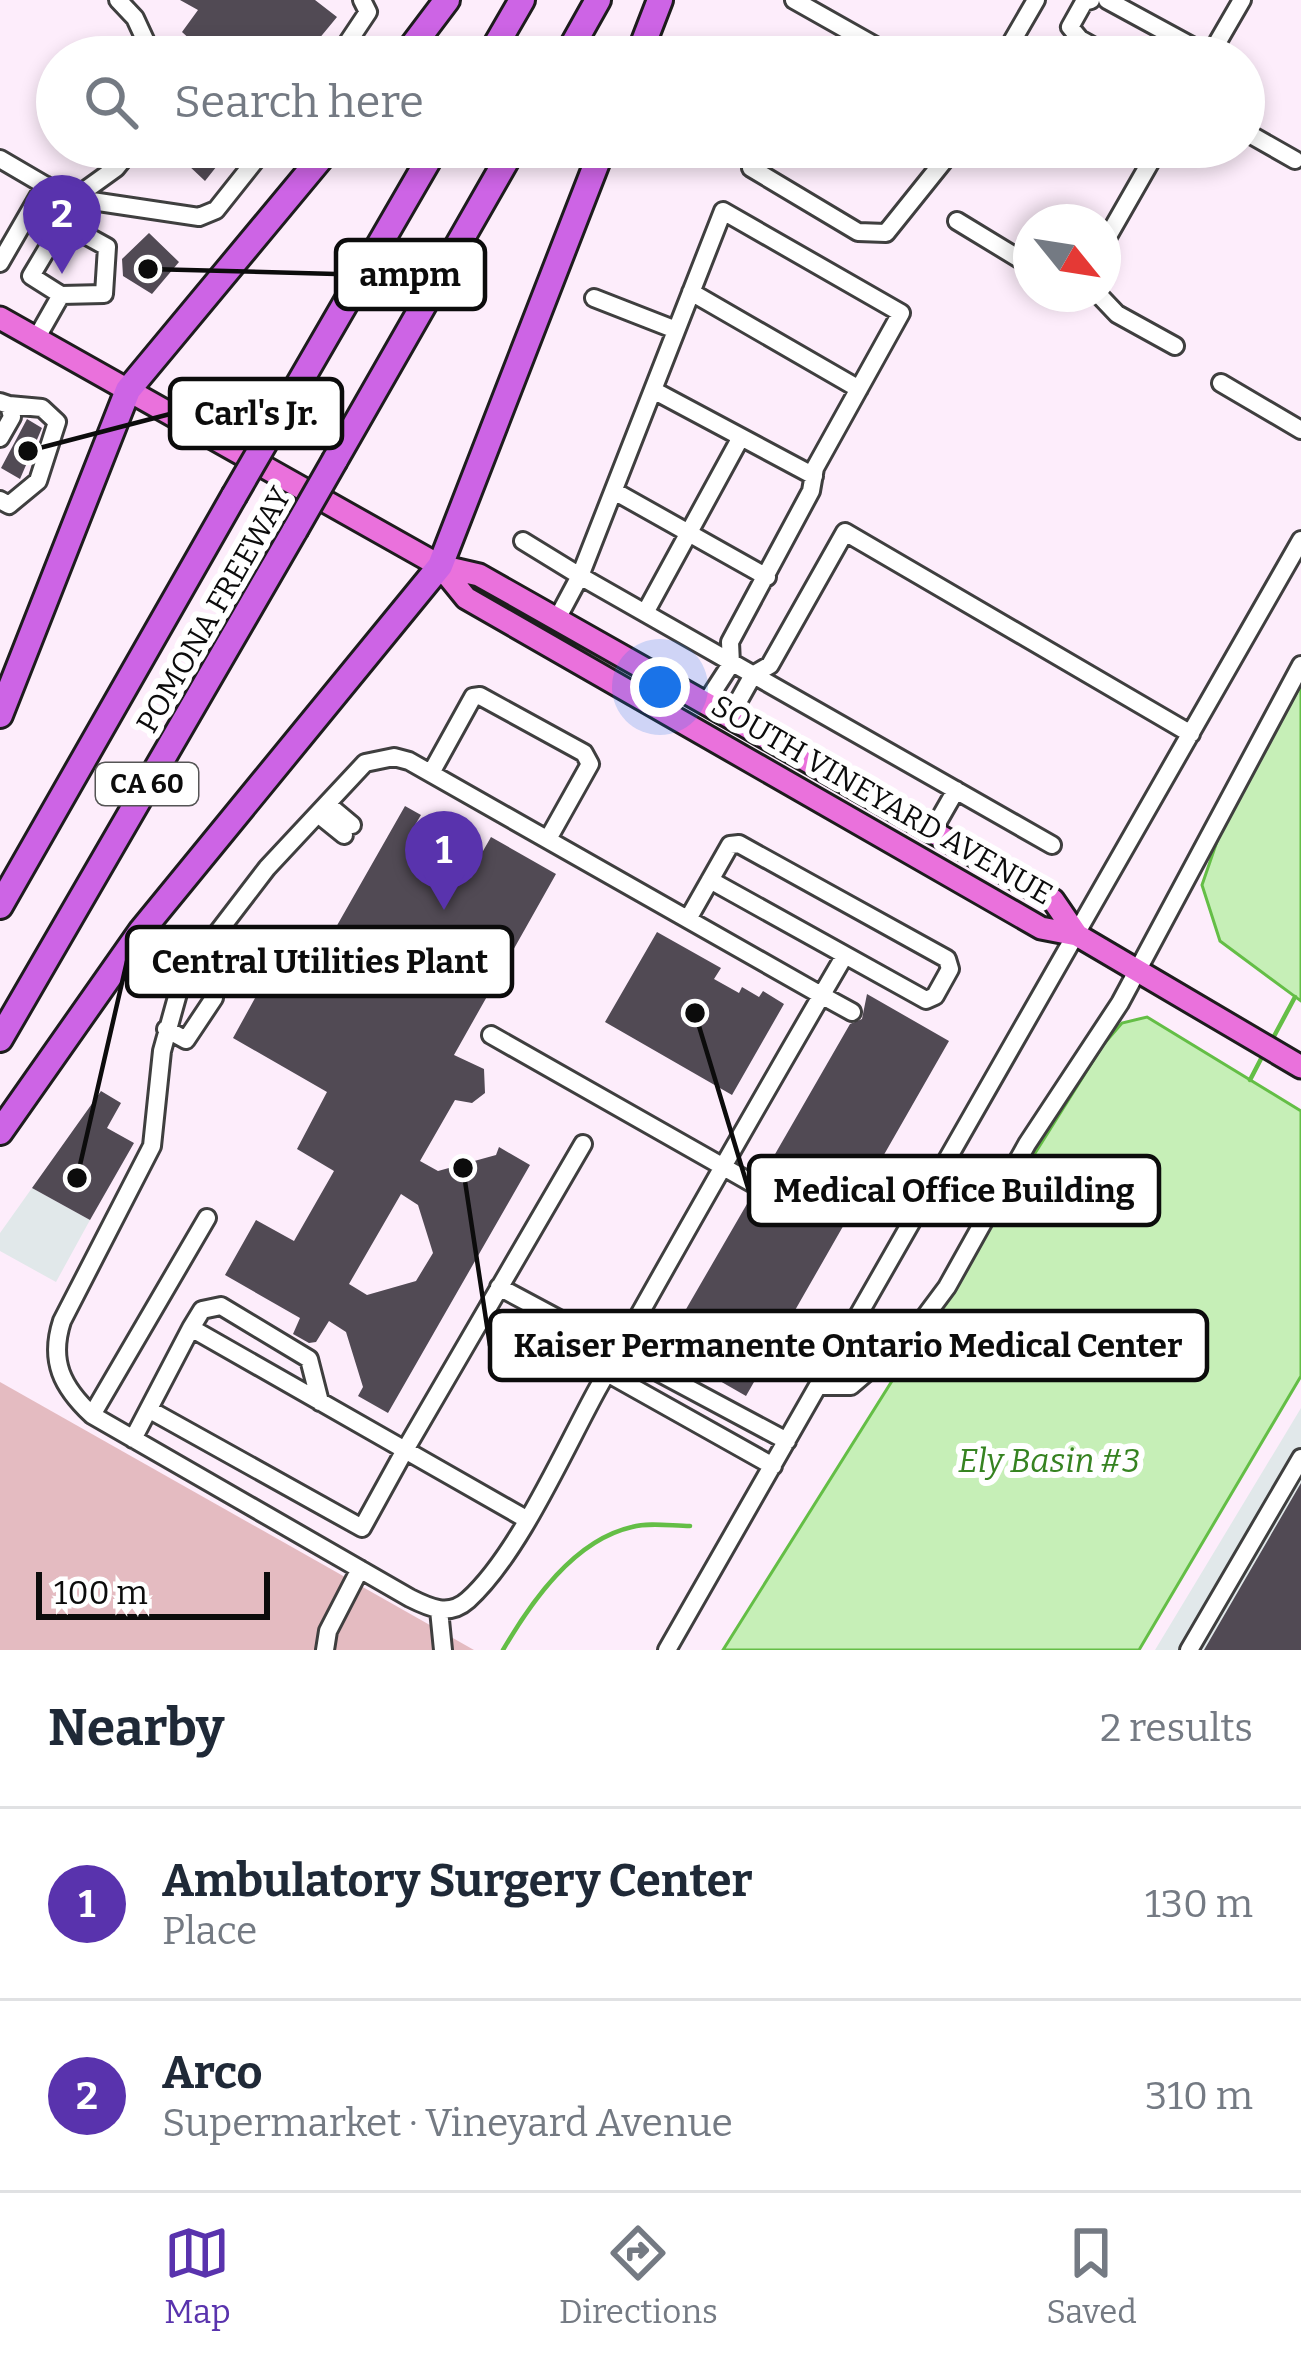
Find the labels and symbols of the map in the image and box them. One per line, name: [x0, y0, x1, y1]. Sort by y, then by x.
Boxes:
pin: 2: [23, 175, 101, 274]
north arrow: [1013, 204, 1121, 312]
callout: ampm: [336, 240, 485, 309]
text: ampm: [359, 255, 461, 295]
callout: Carl's Jr.: [170, 379, 342, 448]
text: Carl's Jr.: [194, 394, 318, 434]
street label: POMONA FREEWAY: [129, 480, 299, 739]
your location: [630, 657, 690, 717]
street label: SOUTH VINEYARD AVENUE: [705, 687, 1059, 913]
road number: CA 60: [96, 763, 198, 805]
pin: 1: [405, 811, 483, 910]
callout: Central Utilities Plant: [127, 927, 512, 996]
text: Central Utilities Plant: [152, 942, 488, 982]
callout: Medical Office Building: [749, 1156, 1159, 1225]
text: Medical Office Building: [773, 1171, 1135, 1211]
callout: Kaiser Permanente Ontario Medical Center: [490, 1311, 1207, 1380]
text: Kaiser Permanente Ontario Medical Center: [514, 1326, 1183, 1366]
water label: Ely Basin #3: [958, 1441, 1140, 1481]
scale bar: [36, 1566, 270, 1619]

